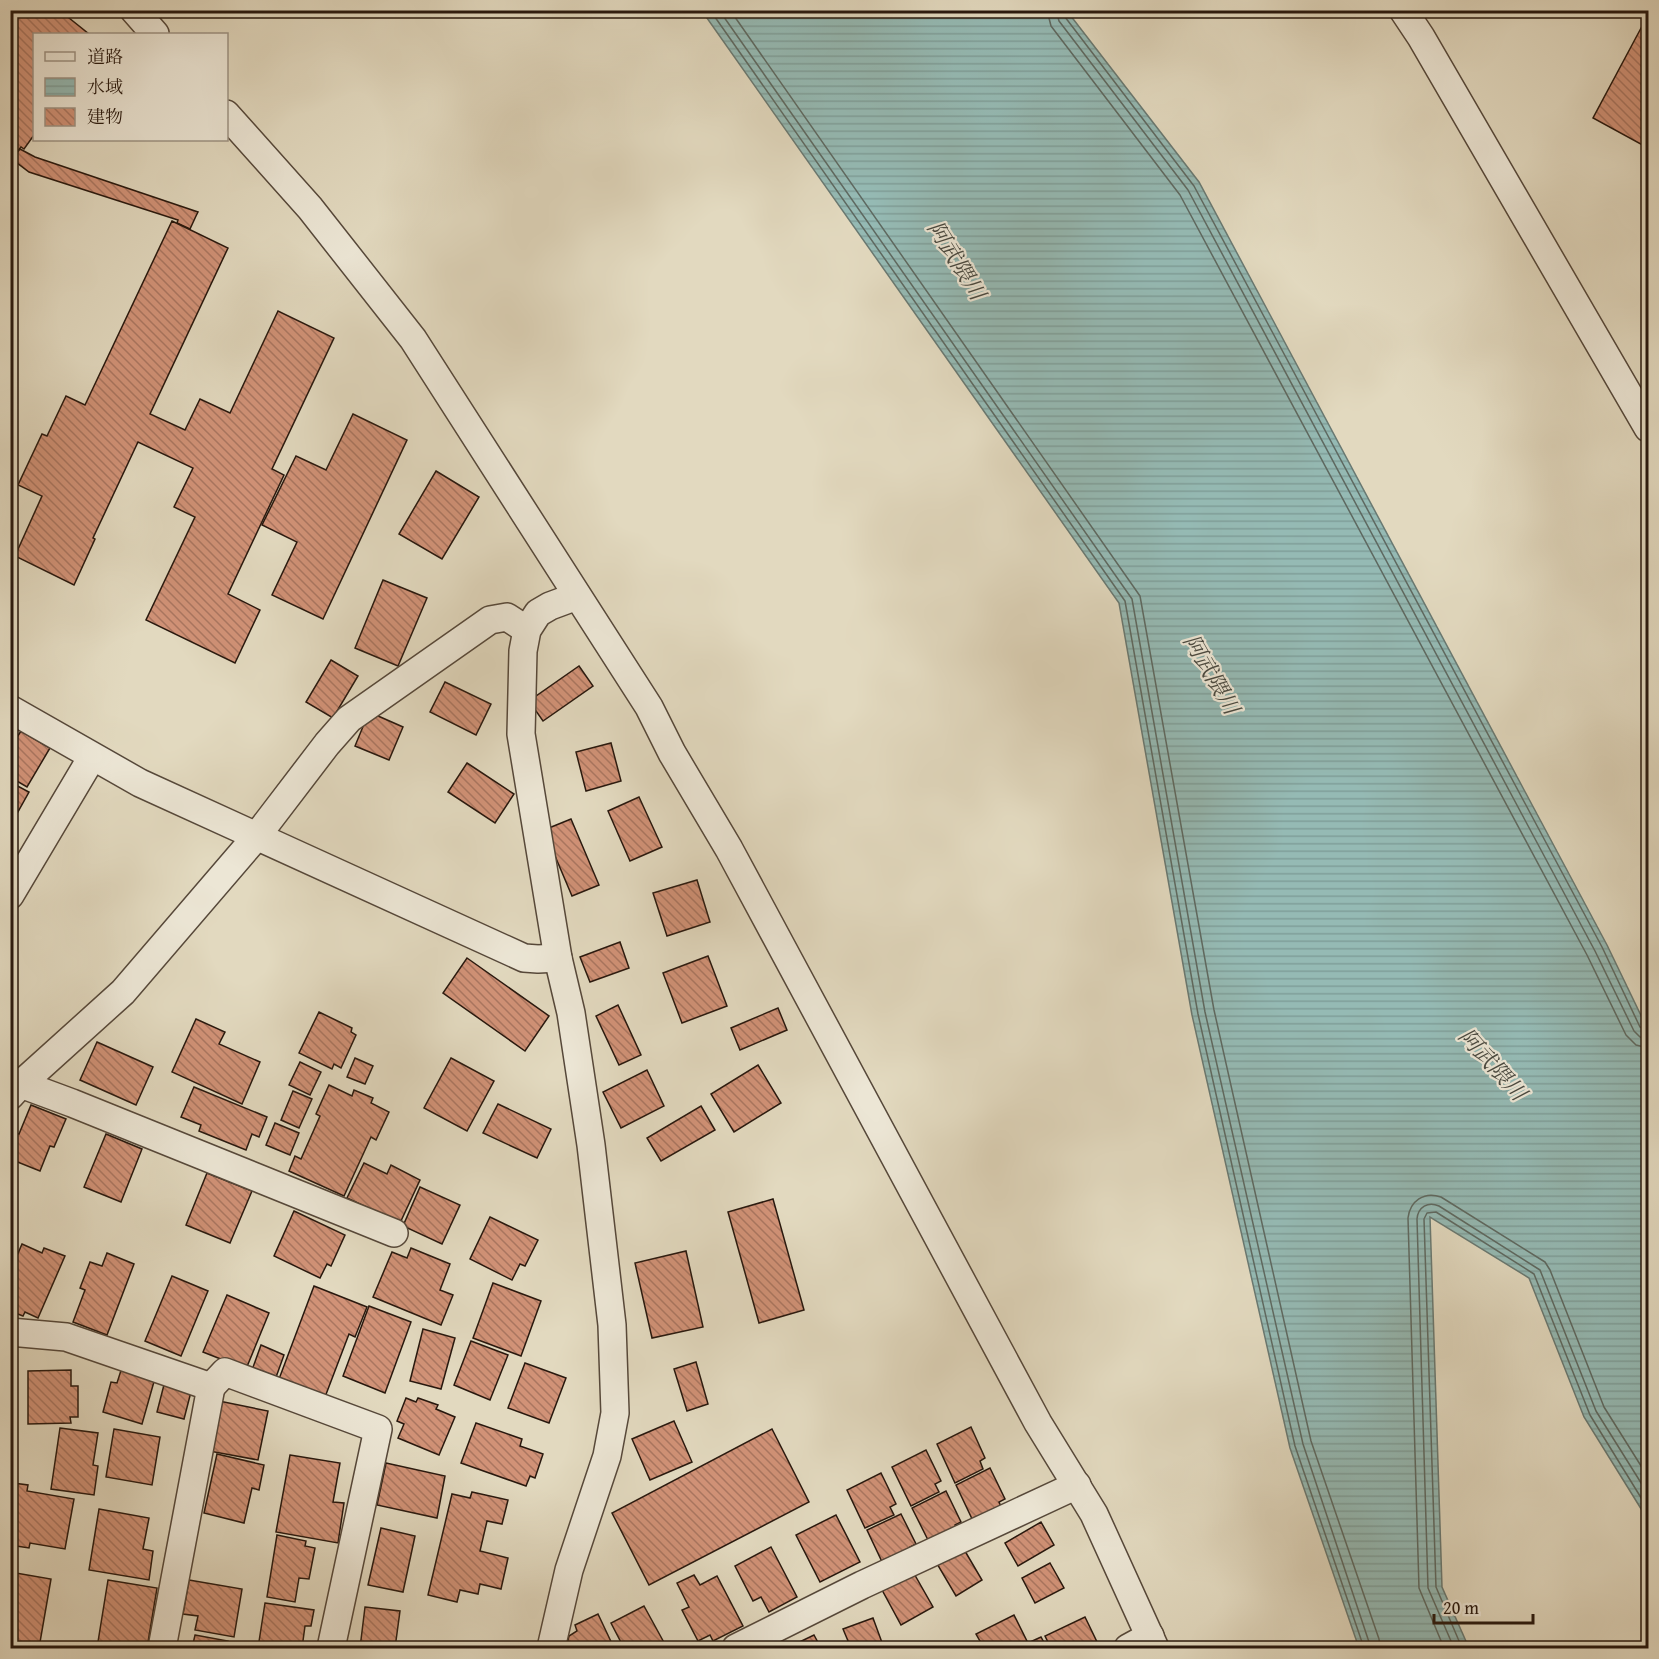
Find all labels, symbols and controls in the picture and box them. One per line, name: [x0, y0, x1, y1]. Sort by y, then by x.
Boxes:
legend: [33, 33, 228, 141]
text: 道路: [87, 43, 123, 70]
text: 水域: [87, 73, 123, 100]
text: 建物: [87, 103, 123, 130]
water label: 阿武隈川: [920, 214, 995, 307]
water label: 阿武隈川: [1176, 628, 1249, 722]
water label: 阿武隈川: [1452, 1021, 1536, 1109]
scale bar: [1434, 1587, 1533, 1625]
text: 20 m: [1443, 1594, 1479, 1621]

